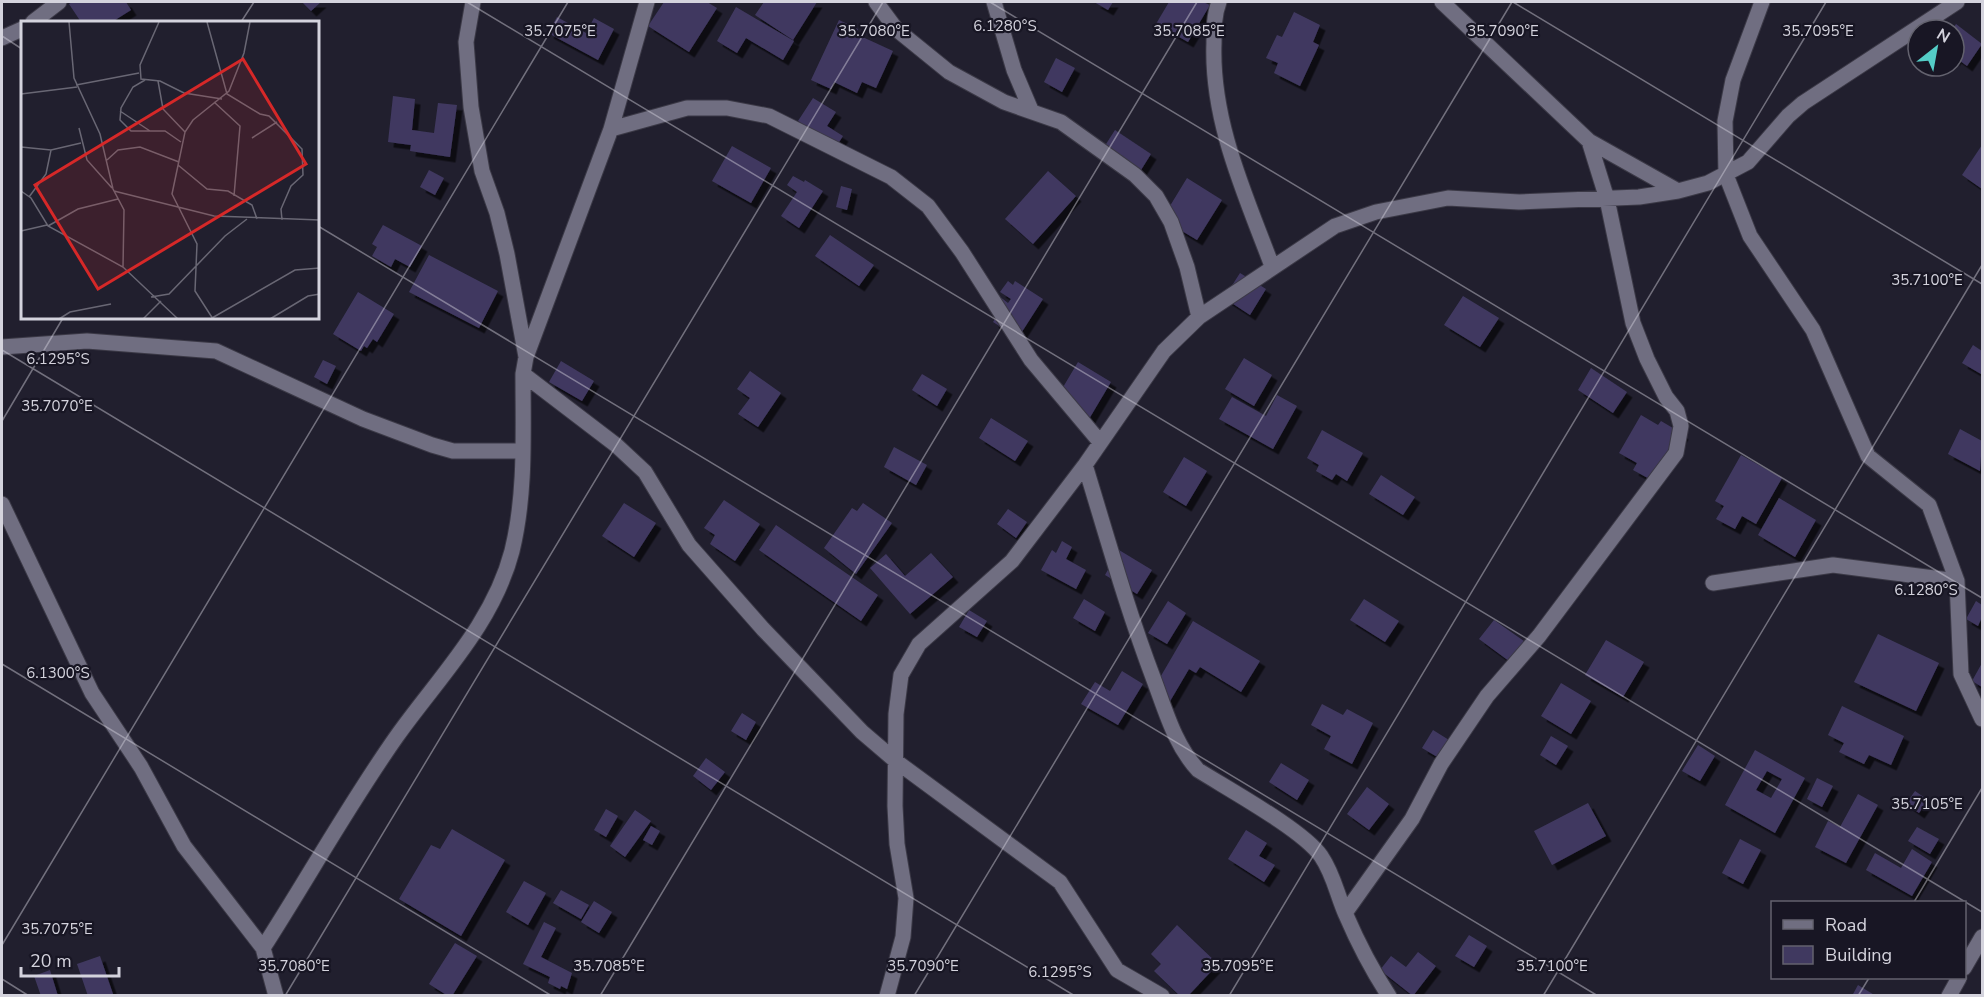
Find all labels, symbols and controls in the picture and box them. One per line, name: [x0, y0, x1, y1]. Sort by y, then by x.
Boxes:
text: 6.1280°S: [973, 16, 1037, 36]
north arrow: [1906, 18, 1966, 78]
inset map: [21, 21, 320, 320]
text: 35.7075°E: [524, 21, 596, 41]
text: 35.7080°E: [838, 21, 910, 41]
text: 35.7085°E: [1153, 21, 1225, 41]
text: 35.7090°E: [1467, 21, 1539, 41]
text: 35.7095°E: [1782, 21, 1854, 41]
text: N: [1932, 23, 1954, 49]
text: 35.7100°E: [1891, 270, 1963, 290]
text: 6.1295°S: [26, 349, 90, 369]
text: 35.7070°E: [21, 396, 93, 416]
text: 6.1280°S: [1894, 580, 1958, 600]
text: 6.1300°S: [26, 663, 90, 683]
text: 35.7105°E: [1891, 794, 1963, 814]
legend: [1771, 901, 1966, 979]
text: Road: [1825, 913, 1867, 937]
text: 35.7075°E: [21, 919, 93, 939]
scale bar: [21, 940, 118, 978]
text: Building: [1825, 943, 1892, 967]
text: 20 m: [30, 949, 72, 973]
text: 35.7080°E: [258, 956, 330, 976]
text: 35.7085°E: [573, 956, 645, 976]
text: 35.7090°E: [887, 956, 959, 976]
text: 35.7095°E: [1202, 956, 1274, 976]
text: 35.7100°E: [1516, 956, 1588, 976]
text: 6.1295°S: [1028, 962, 1092, 982]

